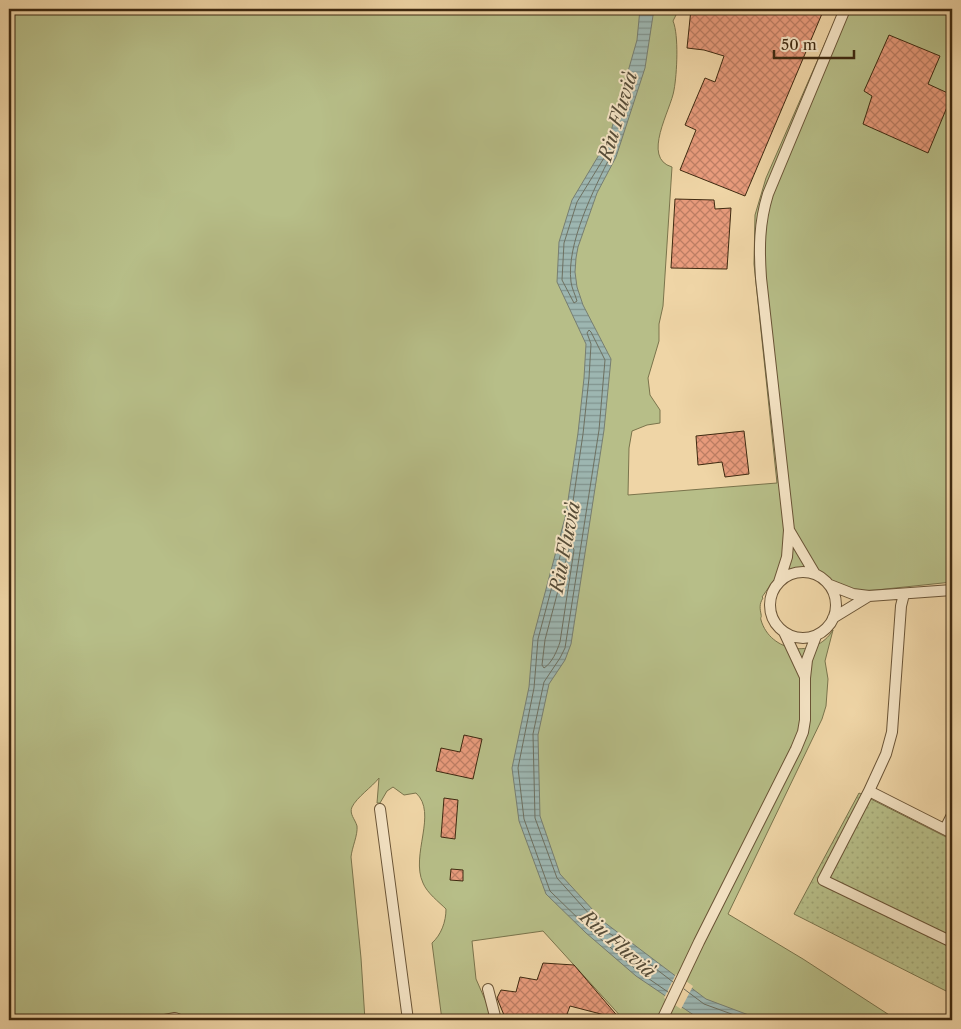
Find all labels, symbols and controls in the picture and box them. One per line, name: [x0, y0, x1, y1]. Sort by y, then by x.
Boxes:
scale bar: [774, 28, 854, 60]
text: 50 m: [781, 35, 817, 54]
water label: Riu Fluvià: [593, 68, 643, 165]
water label: Riu Fluvià: [545, 499, 585, 596]
water label: Riu Fluvià: [574, 904, 661, 983]

